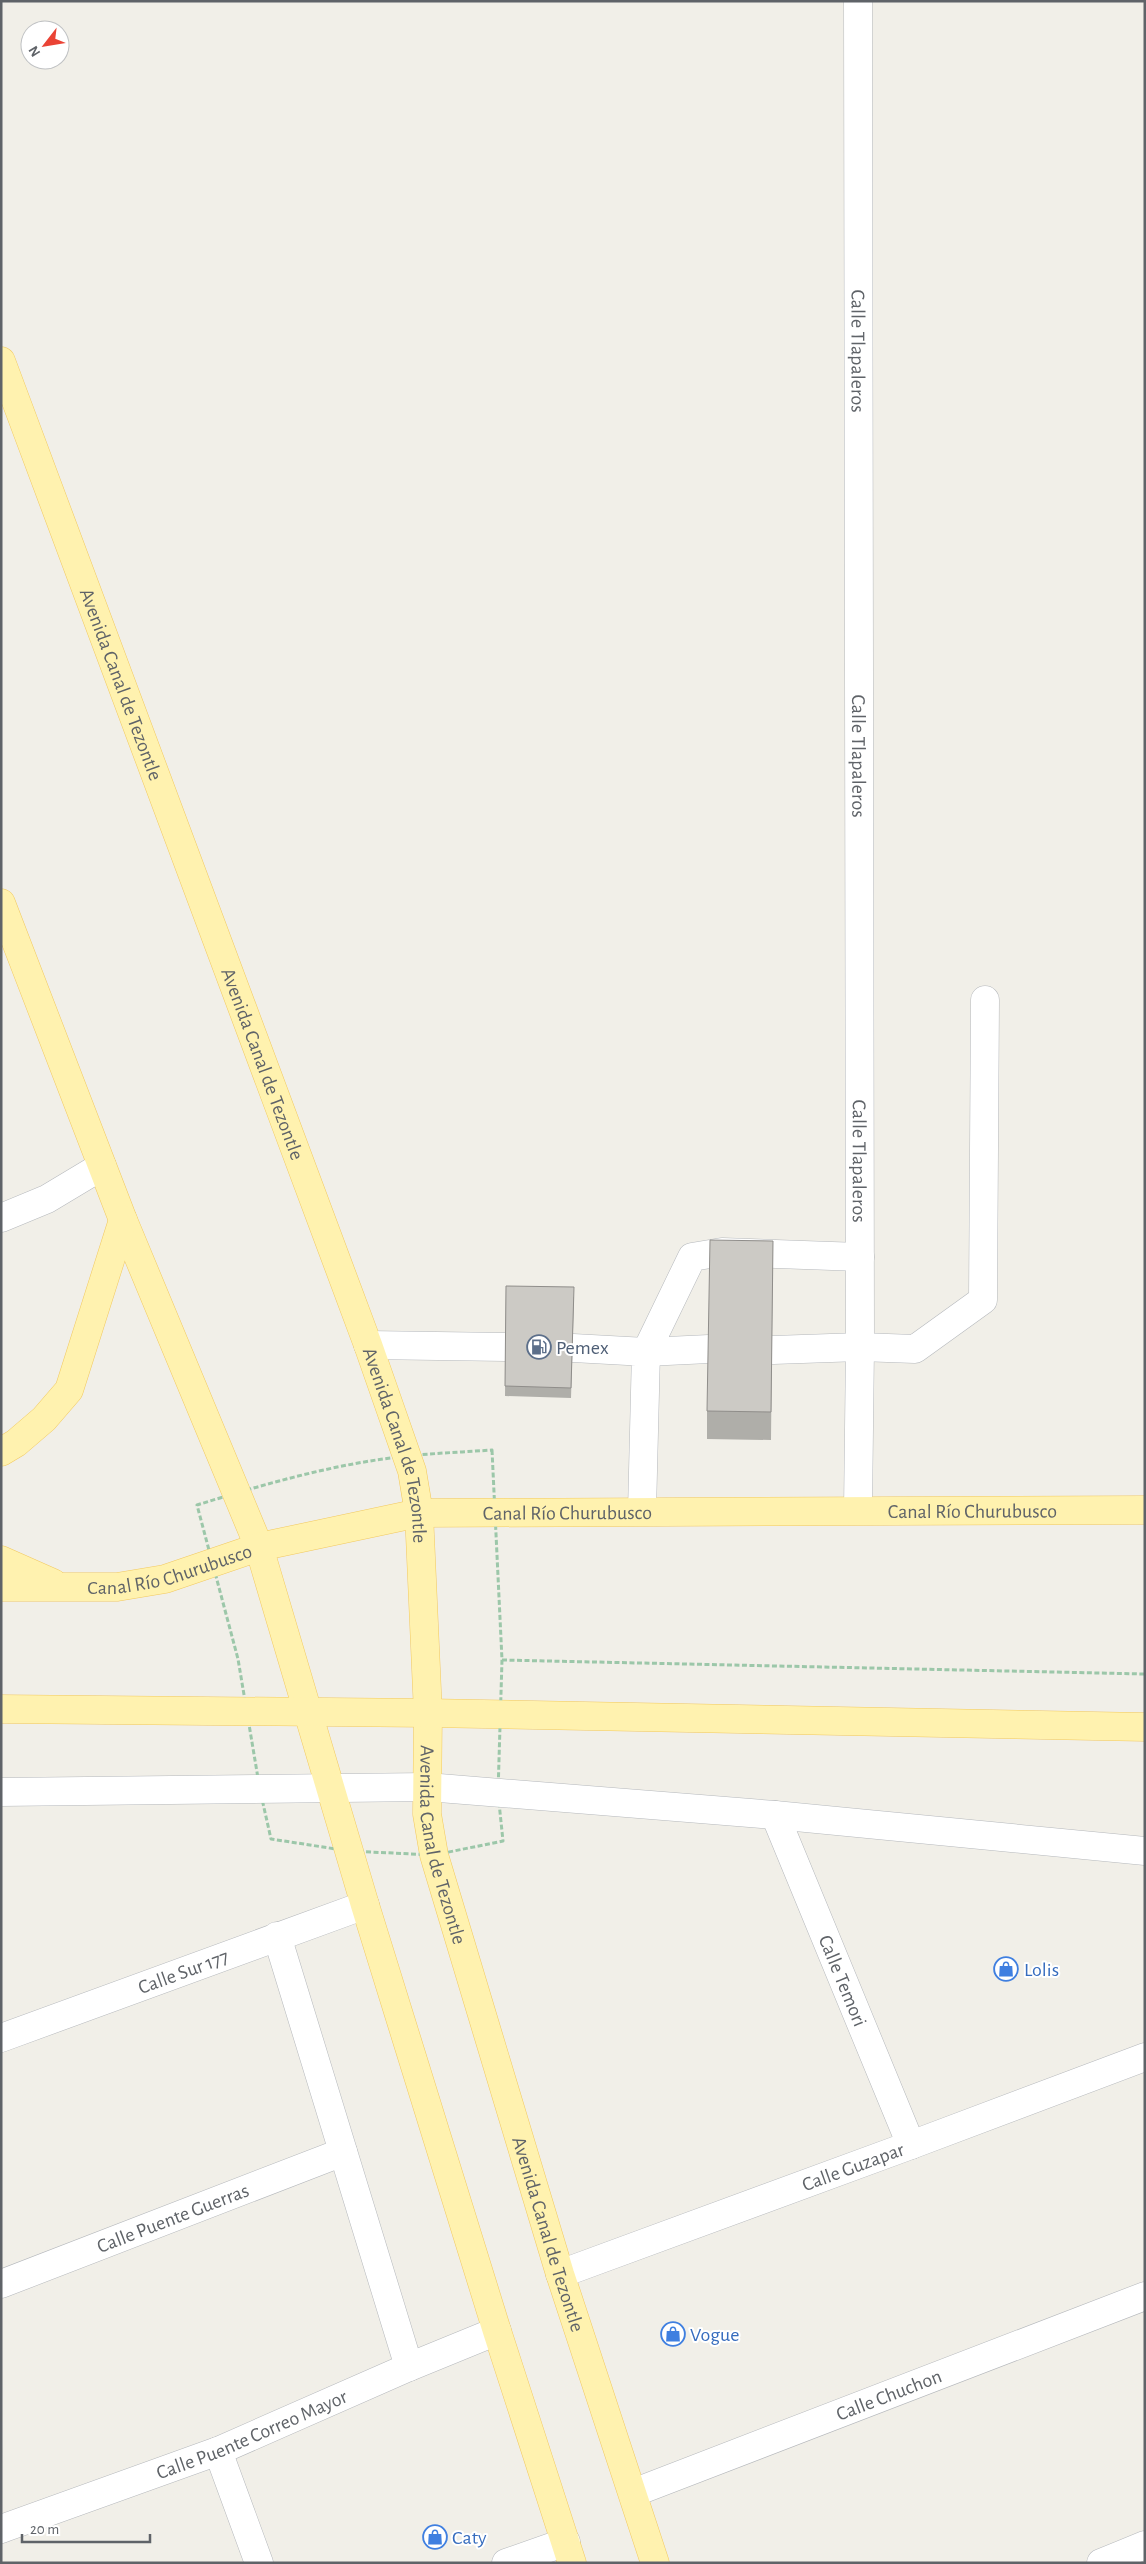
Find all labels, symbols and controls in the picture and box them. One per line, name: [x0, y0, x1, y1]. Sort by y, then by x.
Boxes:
north arrow: [20, 20, 70, 70]
text: N: [26, 43, 43, 59]
street label: Calle Tlapaleros: [847, 289, 868, 413]
street label: Avenida Canal de Tezontle: [76, 586, 165, 783]
street label: Calle Tlapaleros: [848, 694, 868, 818]
street label: Avenida Canal de Tezontle: [217, 965, 307, 1163]
street label: Calle Tlapaleros: [849, 1099, 869, 1223]
fuel station icon: Pemex: [526, 1334, 552, 1360]
place label: Pemex: [556, 1338, 609, 1358]
street label: Avenida Canal de Tezontle: [359, 1345, 429, 1544]
street label: Canal Río Churubusco: [888, 1501, 1057, 1522]
street label: Canal Río Churubusco: [483, 1503, 652, 1524]
street label: Canal Río Churubusco: [87, 1541, 255, 1598]
street label: Avenida Canal de Tezontle: [416, 1745, 469, 1947]
street label: Calle Temori: [815, 1932, 870, 2029]
street label: Calle Sur 177: [136, 1947, 232, 1998]
shop icon: Lolis: [993, 1956, 1019, 1982]
place label: Lolis: [1024, 1960, 1059, 1980]
street label: Avenida Canal de Tezontle: [508, 2134, 587, 2334]
street label: Calle Guzapar: [799, 2139, 907, 2195]
street label: Calle Puente Guerras: [94, 2180, 252, 2257]
shop icon: Vogue: [660, 2321, 686, 2347]
place label: Vogue: [690, 2325, 739, 2345]
street label: Calle Chuchon: [834, 2366, 945, 2425]
street label: Calle Puente Correo Mayor: [154, 2386, 351, 2483]
scale bar: [22, 2512, 150, 2544]
text: 20 m: [30, 2522, 59, 2537]
shop icon: Caty: [422, 2524, 448, 2550]
place label: Caty: [452, 2528, 487, 2548]

